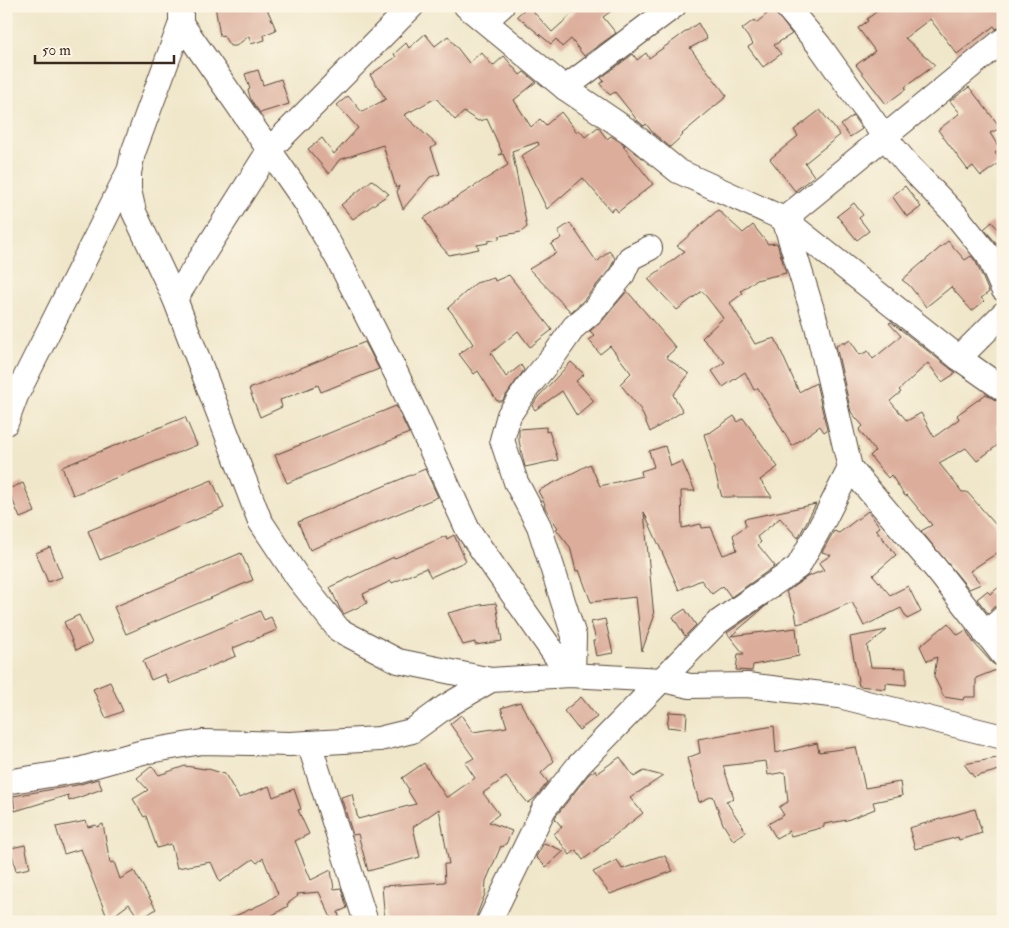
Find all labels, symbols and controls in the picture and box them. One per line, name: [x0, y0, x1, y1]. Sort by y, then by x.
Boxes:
scale bar: [35, 32, 174, 64]
text: 50 m: [42, 41, 71, 60]

